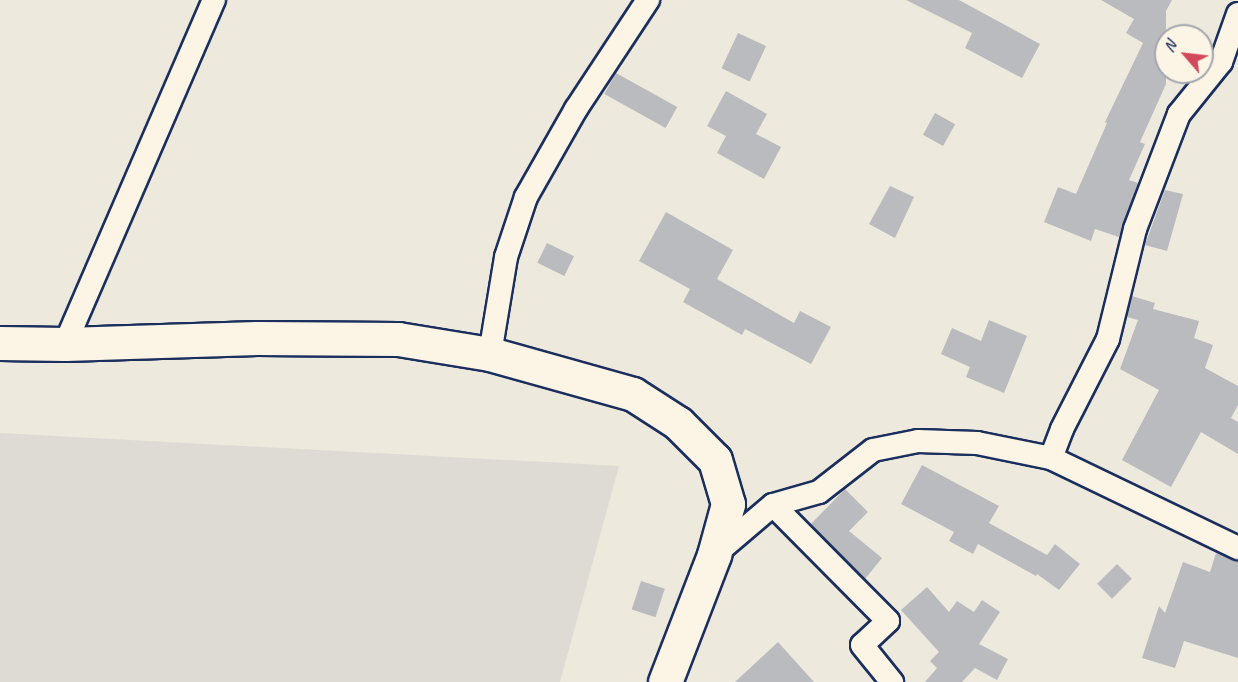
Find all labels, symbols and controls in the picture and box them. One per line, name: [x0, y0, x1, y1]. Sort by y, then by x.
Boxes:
north arrow: [1154, 24, 1214, 84]
text: N: [1159, 37, 1181, 56]

